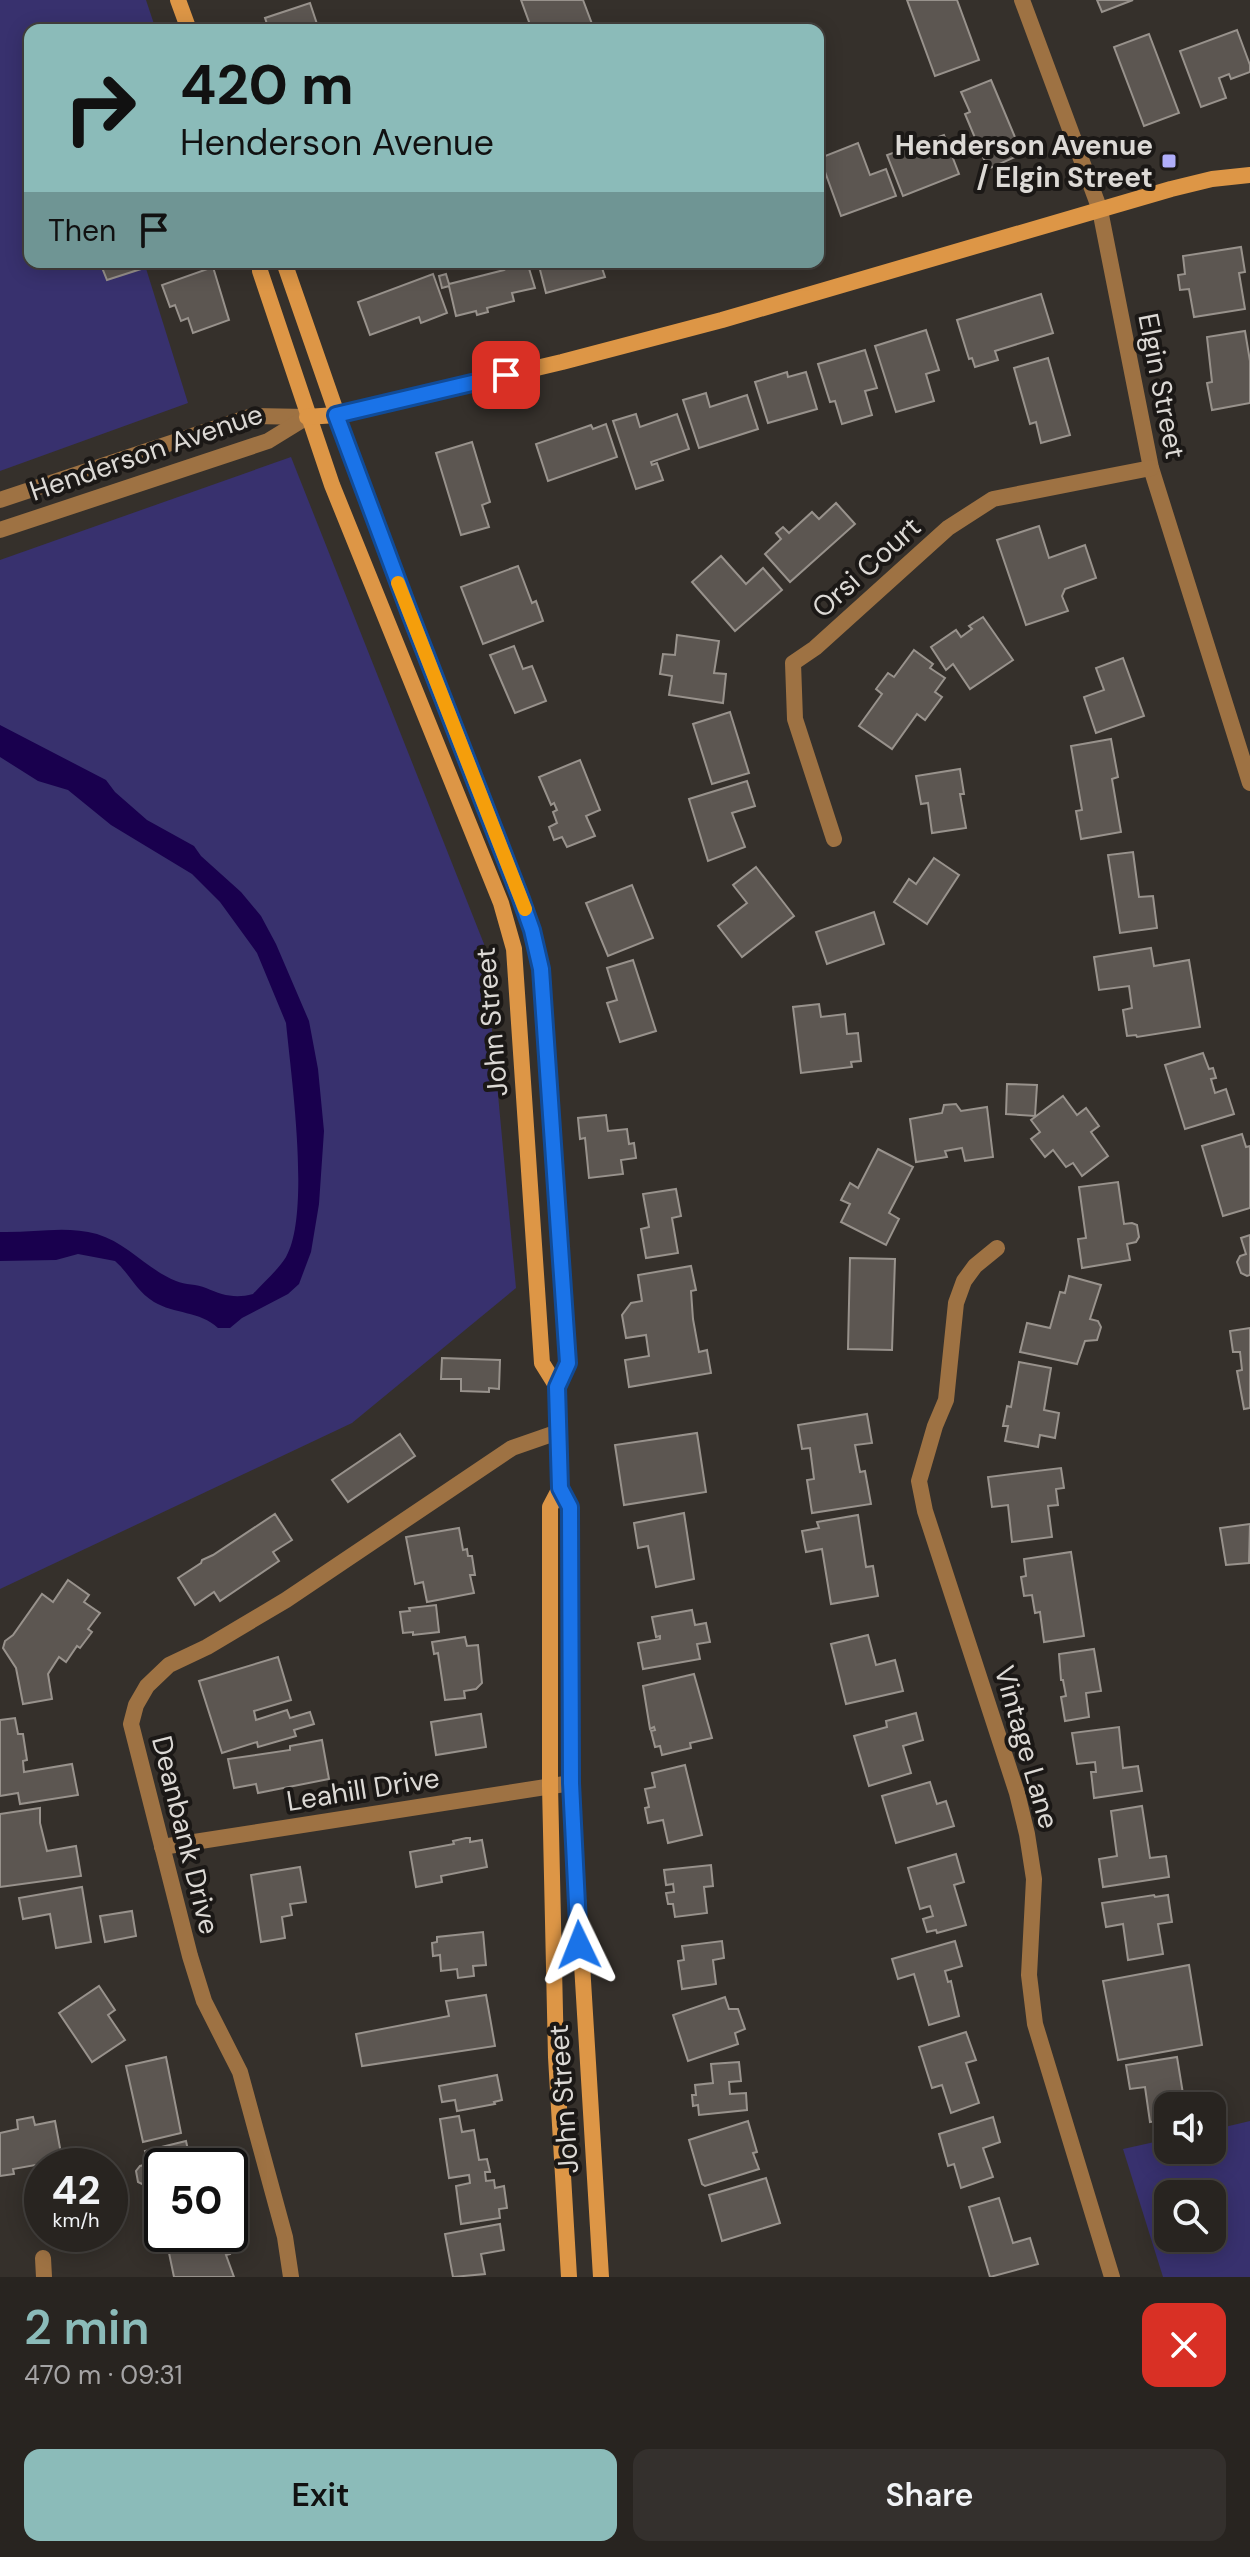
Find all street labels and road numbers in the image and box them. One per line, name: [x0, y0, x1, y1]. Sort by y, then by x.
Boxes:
street label: Elgin Street: [1129, 310, 1194, 462]
street label: Henderson Avenue: [25, 395, 268, 510]
street label: Orsi Court: [804, 509, 929, 626]
street label: John Street: [467, 946, 516, 1098]
street label: Vintage Lane: [986, 1661, 1067, 1833]
street label: Deanbank Drive: [143, 1732, 228, 1938]
street label: Leahill Drive: [284, 1759, 442, 1820]
street label: John Street: [540, 2023, 587, 2175]

